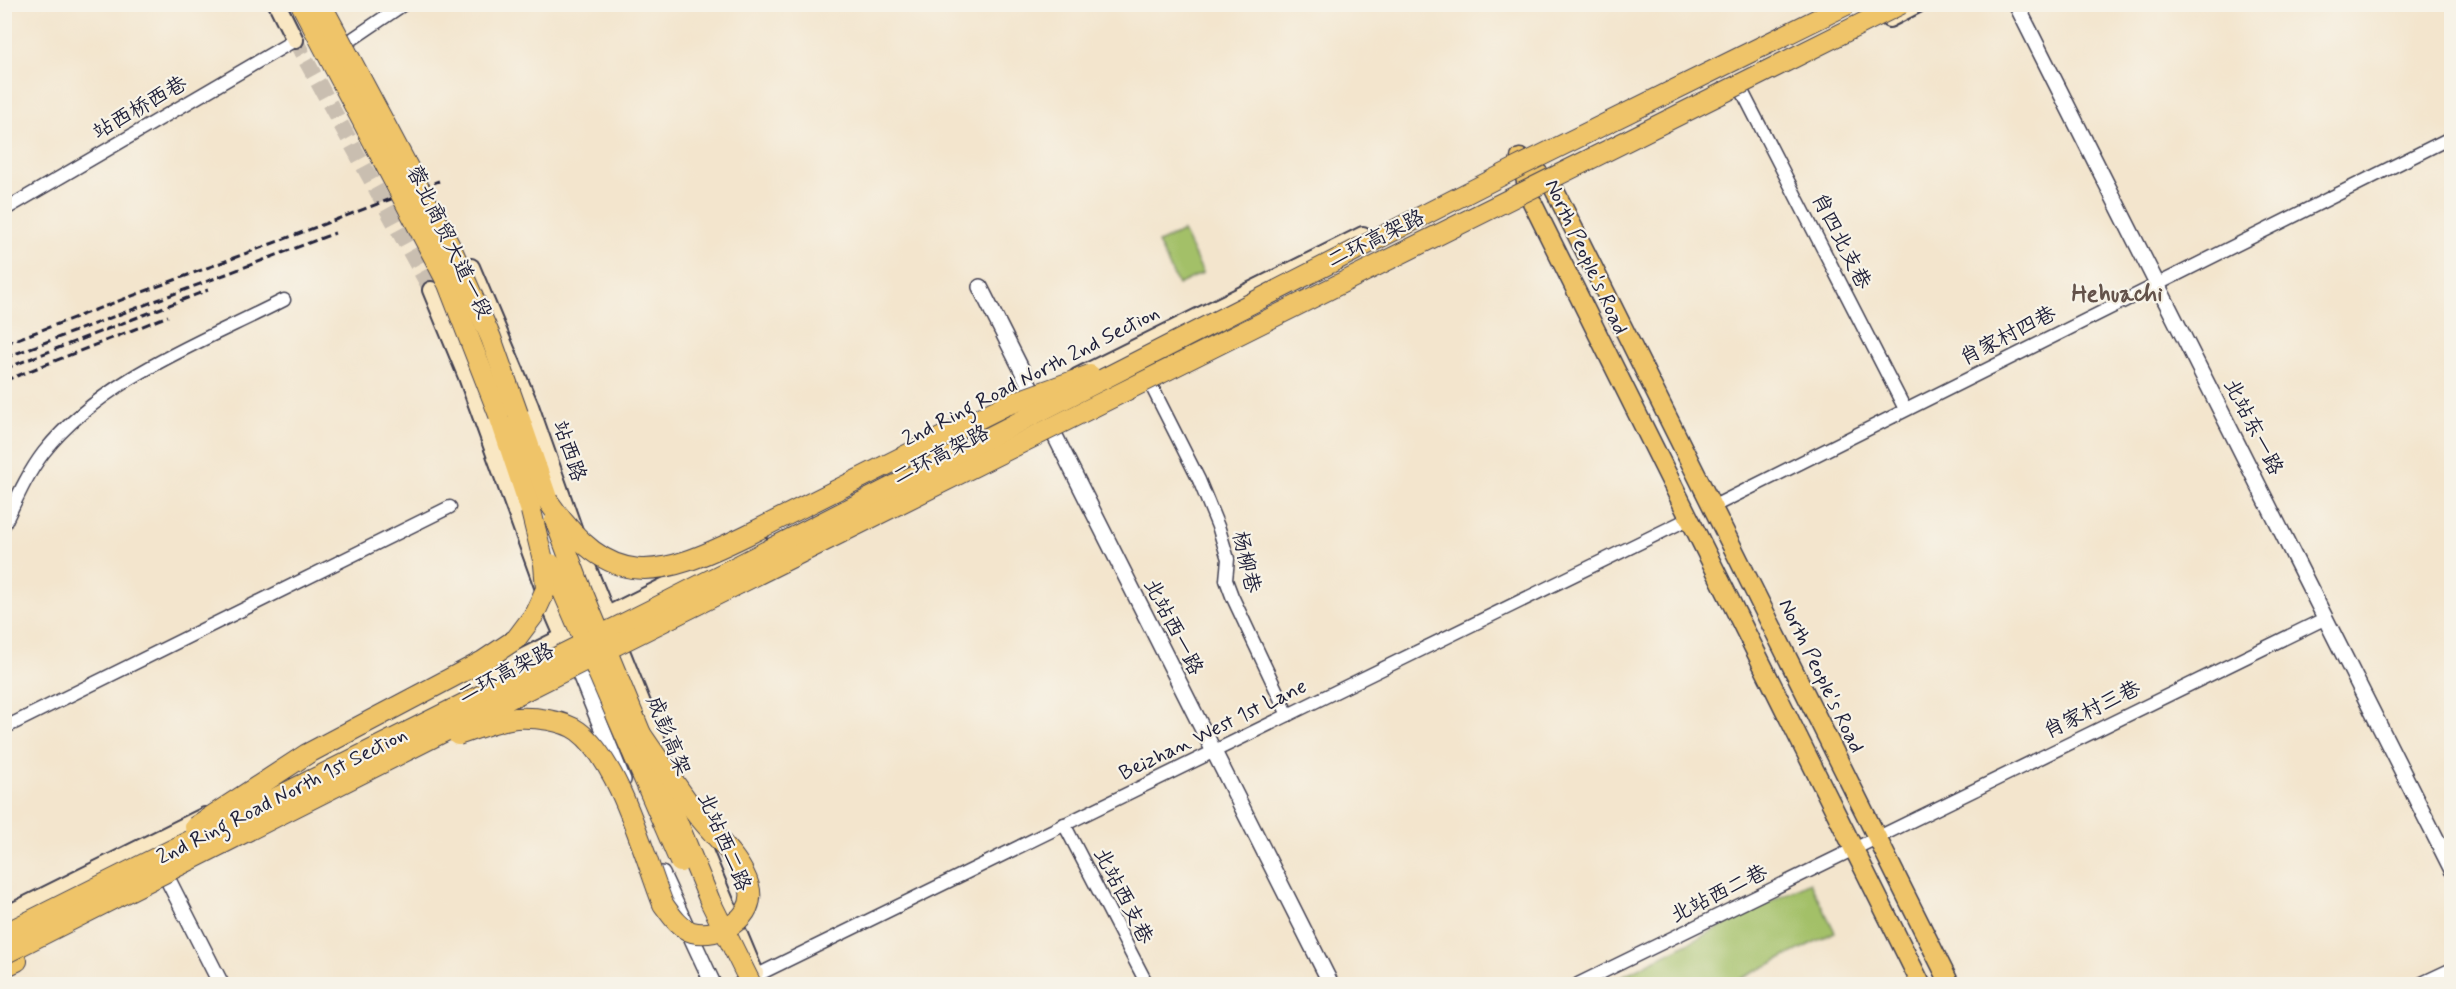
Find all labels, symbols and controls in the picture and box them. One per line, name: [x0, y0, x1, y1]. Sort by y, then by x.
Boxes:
street label: 站西桥西巷: [88, 70, 192, 146]
street label: 蓉北商贸大道一段: [400, 160, 498, 324]
street label: North People's Road: [1538, 175, 1634, 339]
street label: 肖四北支巷: [1805, 188, 1877, 294]
street label: 二环高架路: [1323, 203, 1429, 275]
district label: Hehuachi: [2071, 279, 2163, 310]
street label: 2nd Ring Road North 2nd Section: [898, 299, 1165, 455]
street label: 肖家村四巷: [1955, 300, 2061, 372]
street label: 北站东一路: [2217, 374, 2289, 480]
street label: 站西路: [546, 417, 592, 485]
street label: 二环高架路: [888, 419, 994, 491]
street label: 杨柳巷: [1225, 528, 1267, 596]
street label: 北站西一路: [1137, 574, 1209, 680]
street label: North People's Road: [1772, 594, 1870, 758]
street label: 二环高架路: [453, 637, 559, 709]
street label: Beizhan West 1st Lane: [1115, 672, 1311, 788]
street label: 肖家村三巷: [2039, 674, 2145, 746]
street label: 成彭高架: [639, 692, 697, 780]
street label: 2nd Ring Road North 1st Section: [152, 721, 413, 873]
street label: 北站西二路: [691, 788, 757, 896]
street label: 北站西支巷: [1087, 843, 1159, 949]
street label: 北站西二巷: [1666, 858, 1772, 930]

